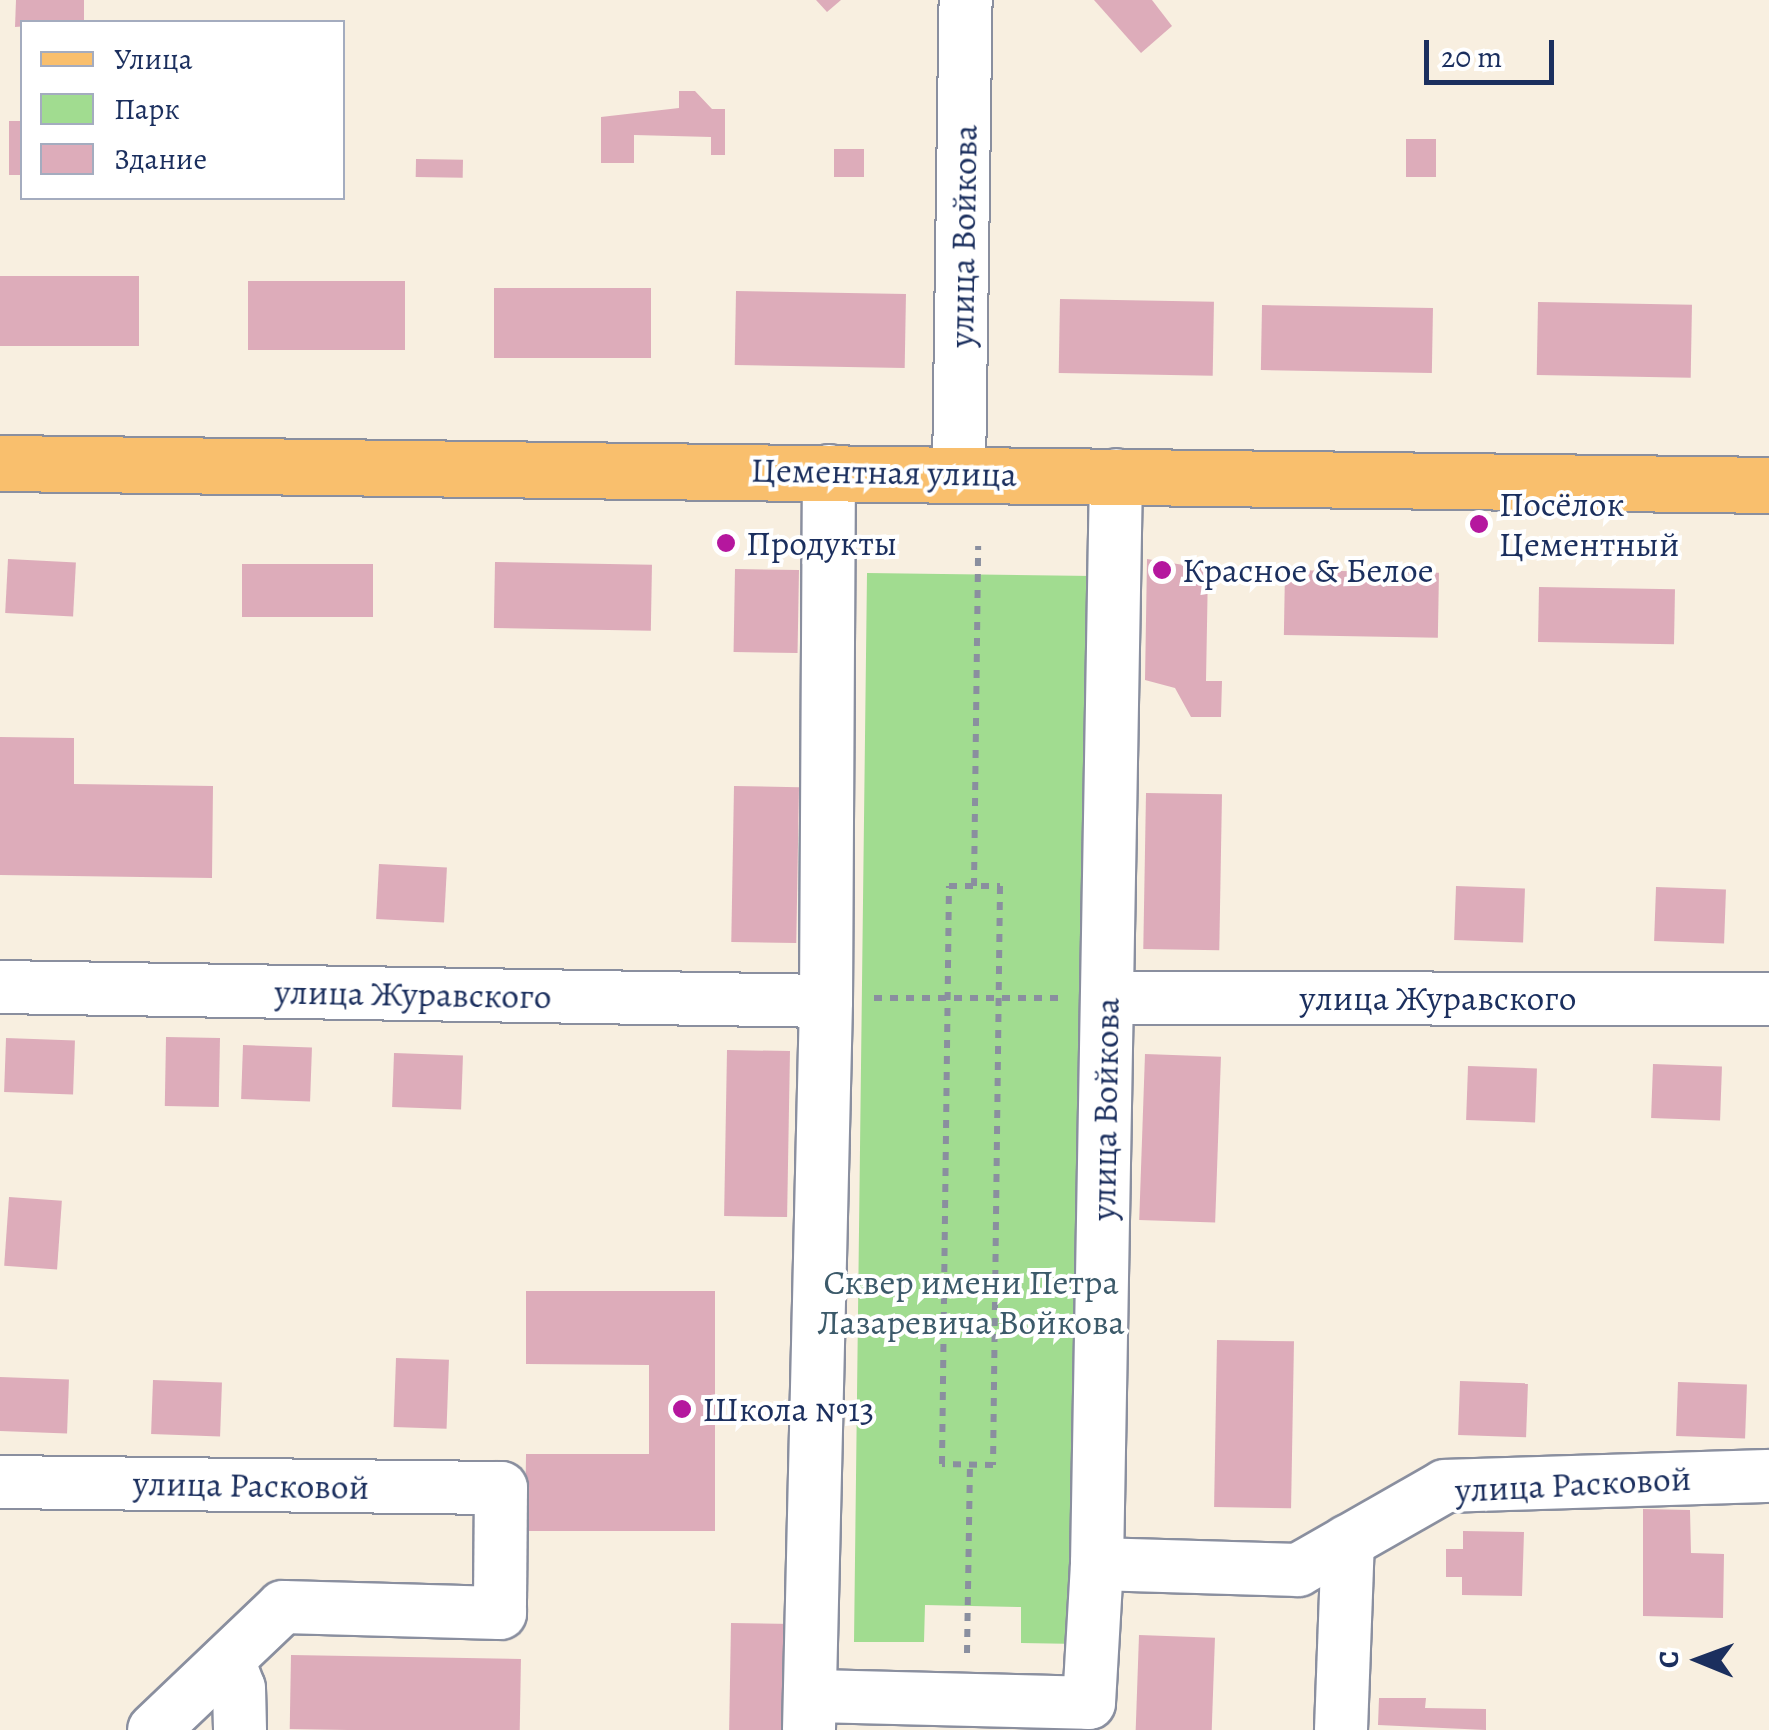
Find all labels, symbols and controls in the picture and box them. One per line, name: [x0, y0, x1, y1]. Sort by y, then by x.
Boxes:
legend: [20, 20, 345, 200]
scale bar: [1429, 20, 1559, 82]
text: 20 m: [1441, 37, 1502, 77]
text: Улица: [114, 39, 193, 79]
text: Парк: [114, 89, 180, 129]
street label: улица Войкова: [940, 124, 986, 348]
text: Здание: [114, 139, 207, 179]
street label: Цементная улица: [751, 449, 1017, 495]
place label: Посёлок Цементный: [1499, 483, 1679, 565]
marker: Посёлок Цементный: [1468, 513, 1490, 535]
place label: Продукты: [746, 522, 897, 564]
marker: Продукты: [715, 532, 737, 554]
place label: Красное & Белое: [1182, 549, 1434, 591]
marker: Красное & Белое: [1151, 559, 1173, 581]
street label: улица Журавского: [274, 971, 552, 1017]
street label: улица Журавского: [1300, 977, 1576, 1019]
street label: улица Войкова: [1082, 997, 1128, 1221]
park label: Сквер имени Петра Лазаревича Войкова: [817, 1261, 1125, 1343]
place label: Школа №13: [702, 1388, 874, 1430]
marker: Школа №13: [671, 1398, 693, 1420]
street label: улица Расковой: [1454, 1457, 1692, 1511]
street label: улица Расковой: [133, 1462, 369, 1508]
north arrow: [1649, 1610, 1749, 1710]
text: С: [1650, 1651, 1688, 1668]

